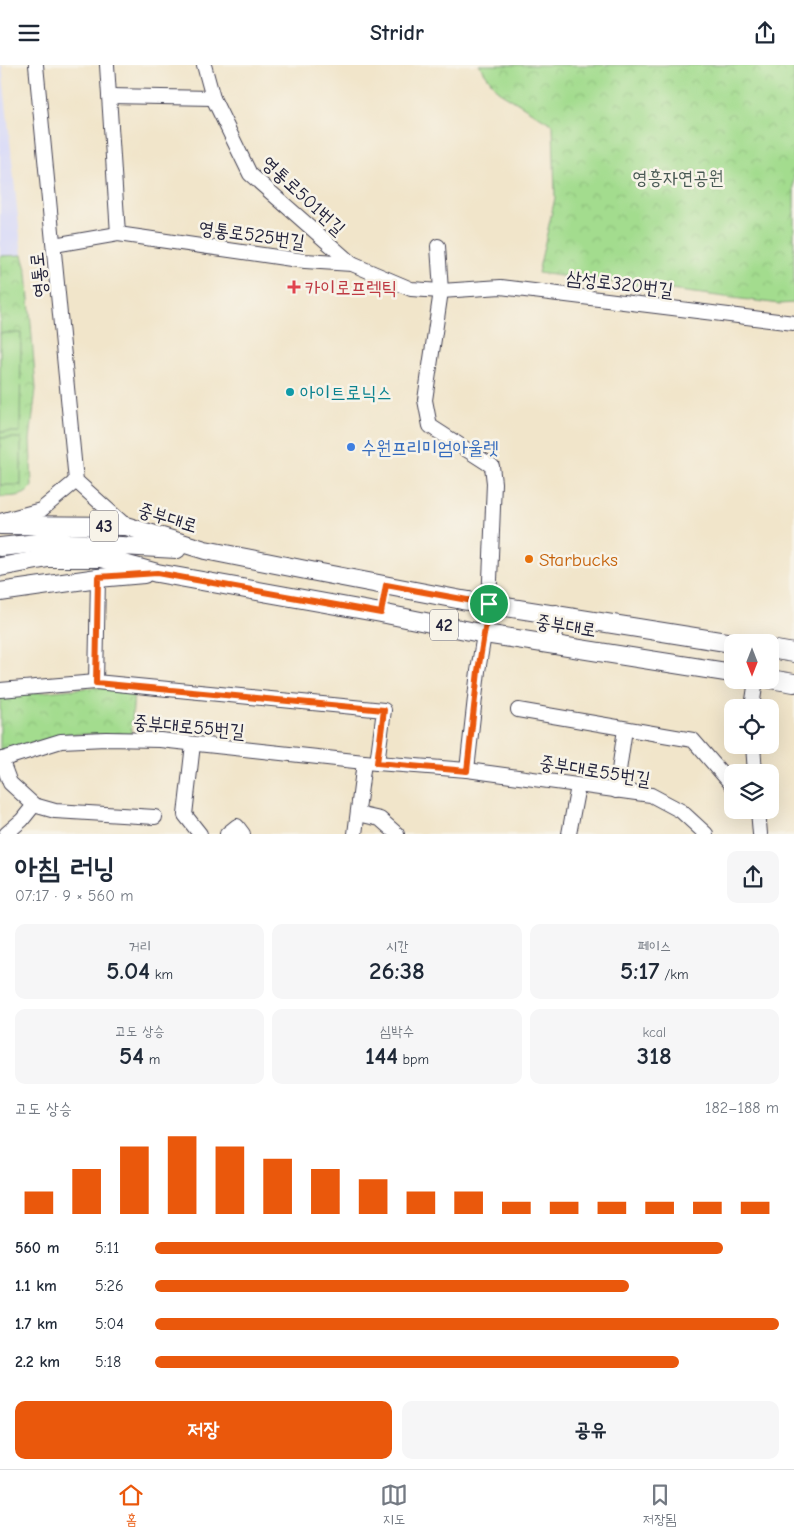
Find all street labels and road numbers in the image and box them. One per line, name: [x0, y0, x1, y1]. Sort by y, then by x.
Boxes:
street label: 영통로501번길: [257, 152, 350, 240]
street label: 영통로525번길: [197, 217, 306, 253]
street label: 영통로: [26, 251, 52, 299]
street label: 삼성로320번길: [565, 267, 675, 301]
street label: 중부대로: [135, 498, 200, 537]
road number: 43: [90, 511, 118, 541]
road number: 42: [430, 609, 458, 641]
street label: 중부대로: [534, 610, 598, 642]
street label: 중부대로55번길: [132, 711, 246, 743]
street label: 중부대로55번길: [538, 751, 652, 791]

